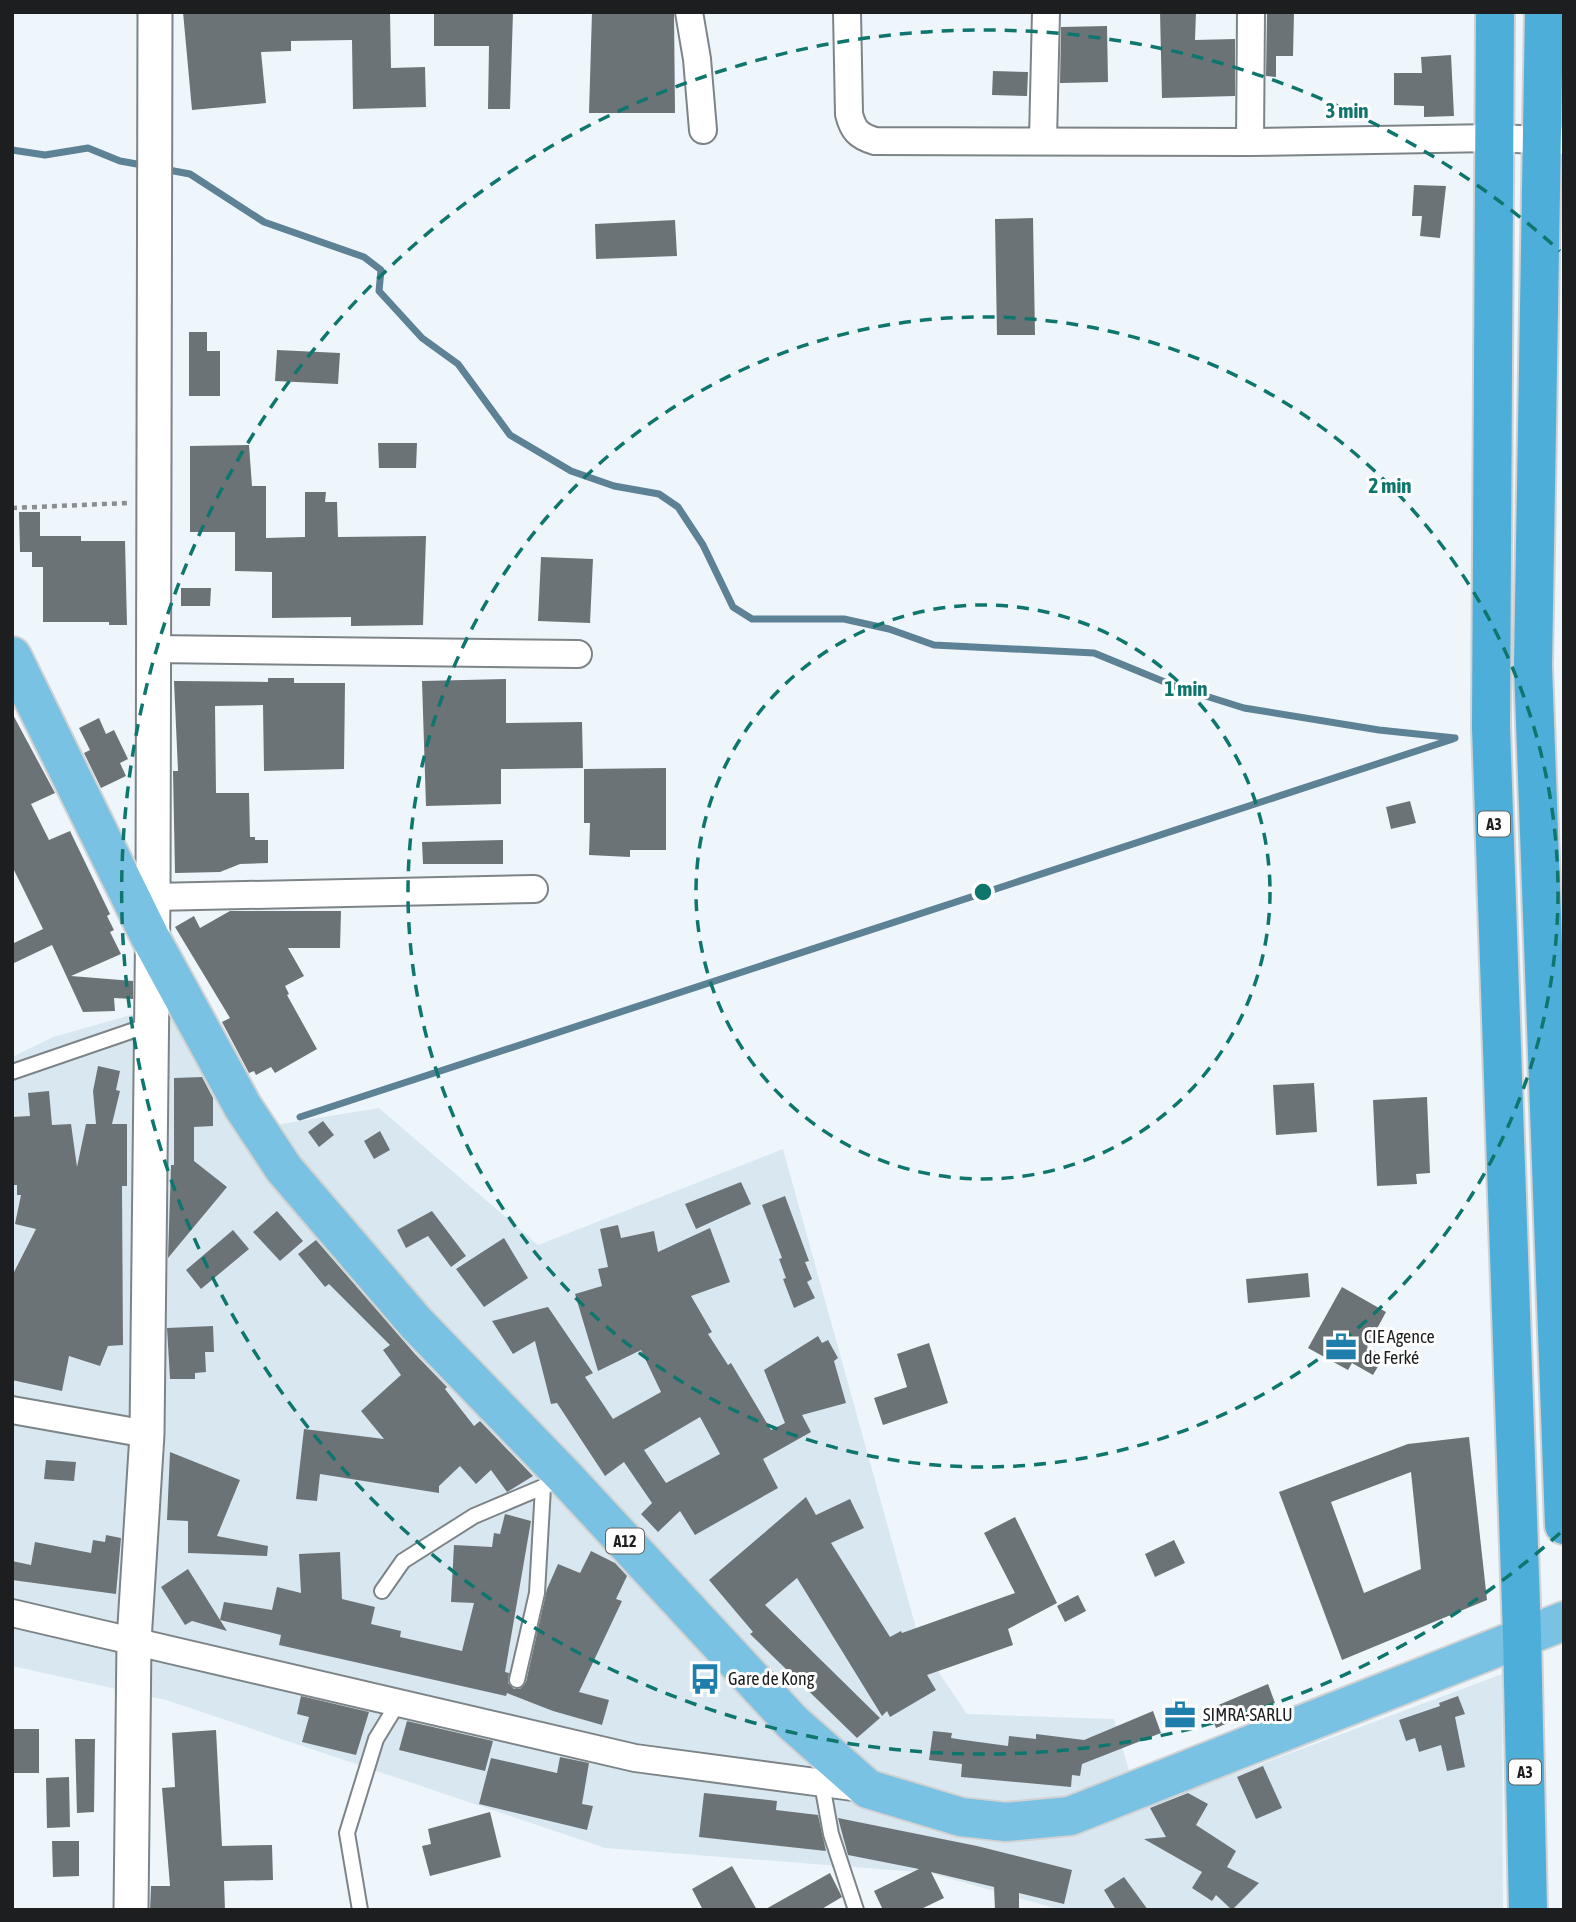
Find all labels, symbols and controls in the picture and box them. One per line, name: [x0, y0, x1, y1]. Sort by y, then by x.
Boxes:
text: 3 min: [1326, 98, 1368, 122]
text: 2 min: [1369, 473, 1411, 497]
text: 1 min: [1165, 676, 1207, 700]
road number: A3: [1478, 811, 1510, 836]
centre of rings: [971, 880, 995, 904]
place label: CIE Agence de Ferké: [1364, 1326, 1435, 1368]
office icon: CIE Agence de Ferké: [1324, 1330, 1358, 1364]
road number: A12: [606, 1528, 644, 1554]
bus stop icon: Gare de Kong: [688, 1662, 722, 1696]
place label: Gare de Kong: [728, 1668, 815, 1689]
office icon: SIMRA-SARLU: [1163, 1698, 1197, 1732]
place label: SIMRA-SARLU: [1203, 1704, 1293, 1725]
road number: A3: [1509, 1760, 1541, 1784]

